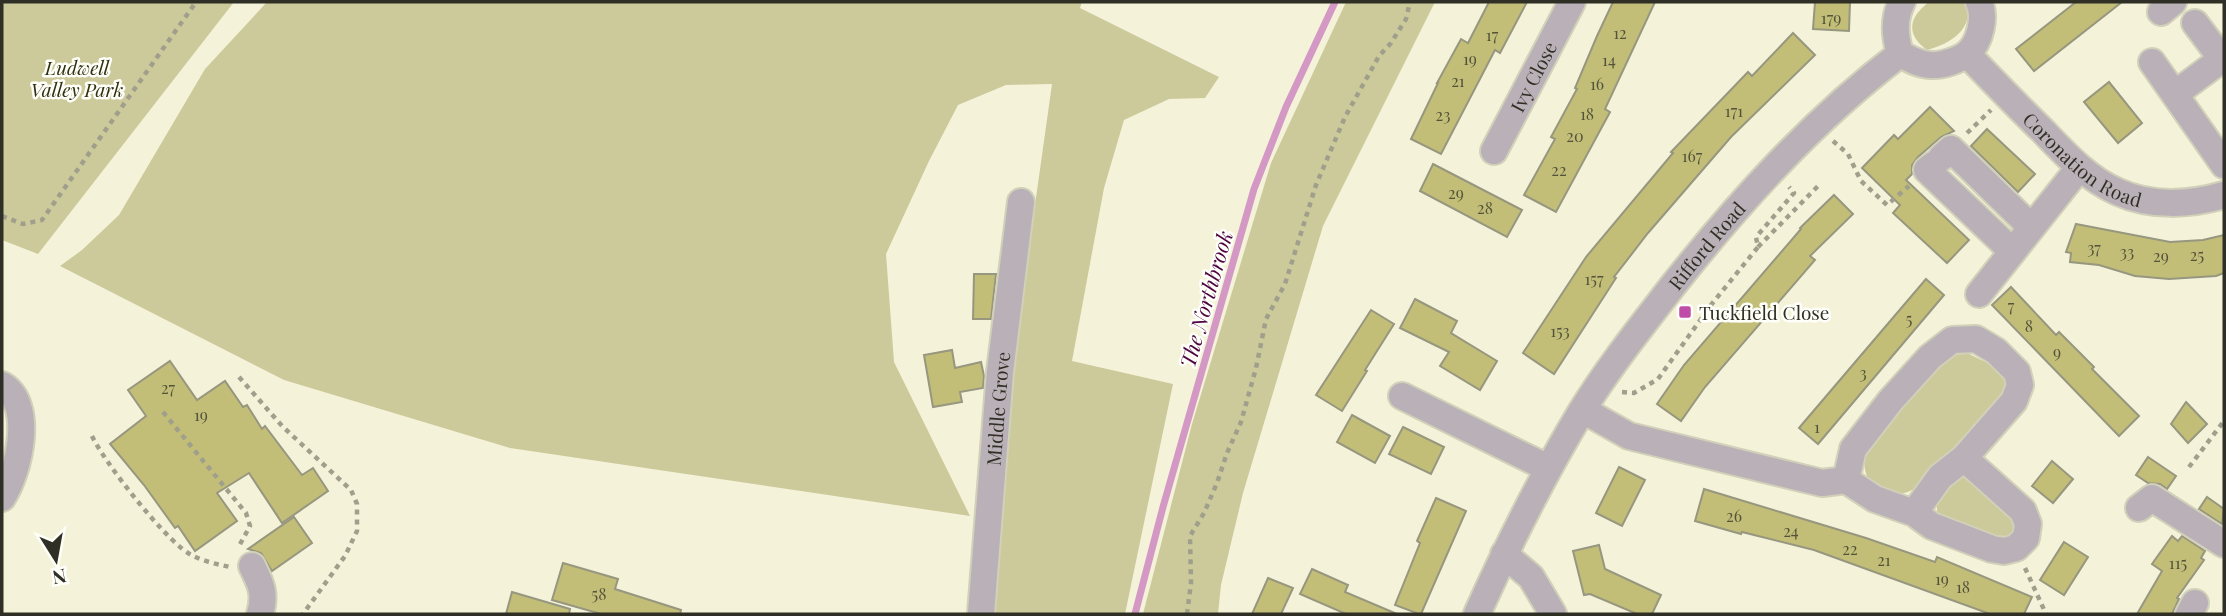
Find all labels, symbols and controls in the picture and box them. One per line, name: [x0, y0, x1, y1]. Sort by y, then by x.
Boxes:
house number: 179: [1821, 7, 1841, 28]
house number: 12: [1613, 22, 1627, 43]
house number: 17: [1486, 24, 1499, 45]
street label: Ivy Close: [1504, 37, 1562, 116]
house number: 19: [1463, 48, 1477, 69]
house number: 14: [1602, 49, 1616, 70]
park label: Ludwell Valley Park: [31, 54, 123, 102]
house number: 21: [1451, 70, 1465, 91]
house number: 16: [1590, 73, 1604, 94]
house number: 171: [1725, 100, 1743, 121]
house number: 18: [1580, 103, 1594, 124]
house number: 23: [1436, 104, 1450, 125]
street label: Coronation Road: [2018, 106, 2145, 212]
house number: 20: [1566, 125, 1584, 146]
house number: 167: [1682, 145, 1703, 166]
house number: 22: [1551, 159, 1567, 180]
house number: 29: [1448, 182, 1464, 203]
street label: Rifford Road: [1662, 196, 1751, 295]
house number: 28: [1477, 197, 1493, 218]
water label: The Northbrook: [1172, 227, 1238, 371]
house number: 37: [2087, 237, 2101, 258]
house number: 33: [2120, 241, 2134, 262]
house number: 25: [2190, 244, 2204, 265]
house number: 29: [2153, 245, 2169, 266]
house number: 157: [1585, 268, 1604, 289]
house number: 7: [2008, 295, 2015, 316]
place label: Tuckfield Close: [1699, 299, 1829, 325]
marker: Tuckfield Close: [1677, 304, 1693, 320]
house number: 5: [1906, 308, 1912, 329]
house number: 8: [2025, 315, 2033, 336]
house number: 153: [1550, 320, 1570, 341]
house number: 9: [2053, 341, 2061, 362]
street label: Middle Grove: [980, 350, 1015, 467]
house number: 3: [1859, 362, 1867, 383]
house number: 27: [161, 377, 176, 398]
house number: 19: [194, 404, 208, 425]
house number: 1: [1814, 416, 1820, 437]
house number: 26: [1726, 505, 1742, 526]
house number: 24: [1783, 520, 1799, 541]
north arrow: [21, 525, 91, 595]
house number: 22: [1842, 538, 1858, 559]
house number: 21: [1877, 549, 1891, 570]
house number: 115: [2169, 552, 2187, 573]
text: N: [50, 564, 69, 592]
house number: 19: [1935, 568, 1949, 589]
house number: 18: [1956, 576, 1970, 597]
house number: 58: [592, 583, 606, 604]

